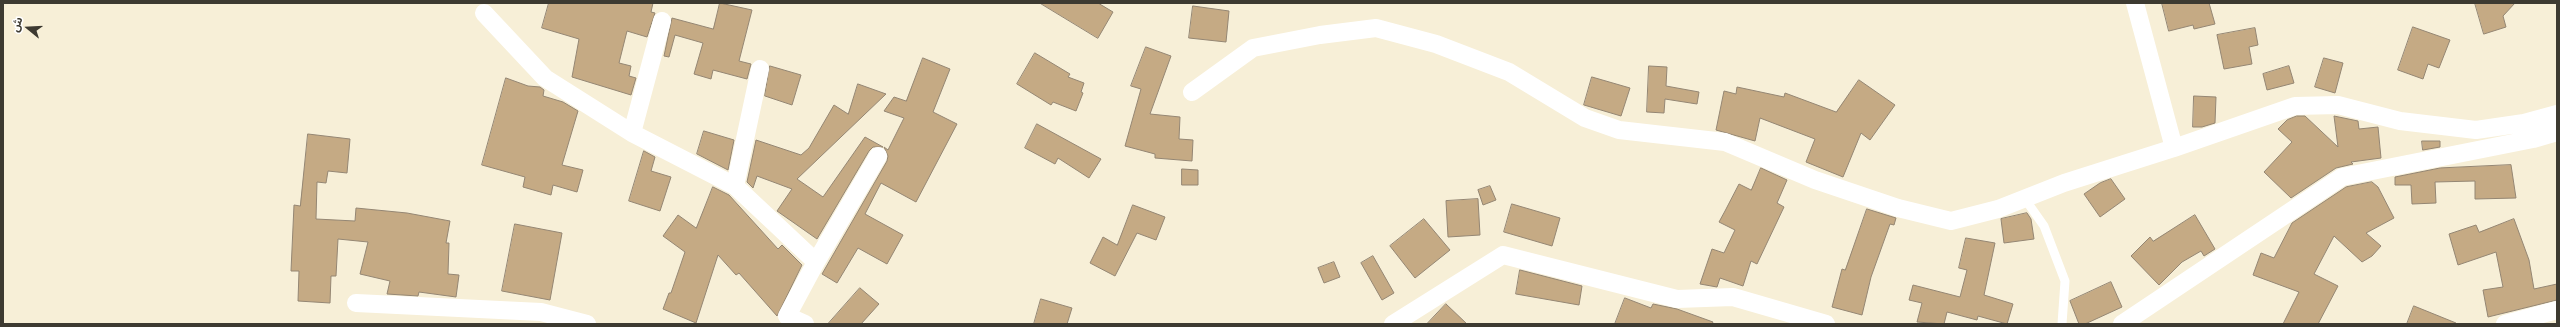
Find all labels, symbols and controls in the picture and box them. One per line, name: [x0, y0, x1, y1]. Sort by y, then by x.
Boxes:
north arrow: [8, 8, 48, 48]
text: ش: [8, 15, 25, 33]

